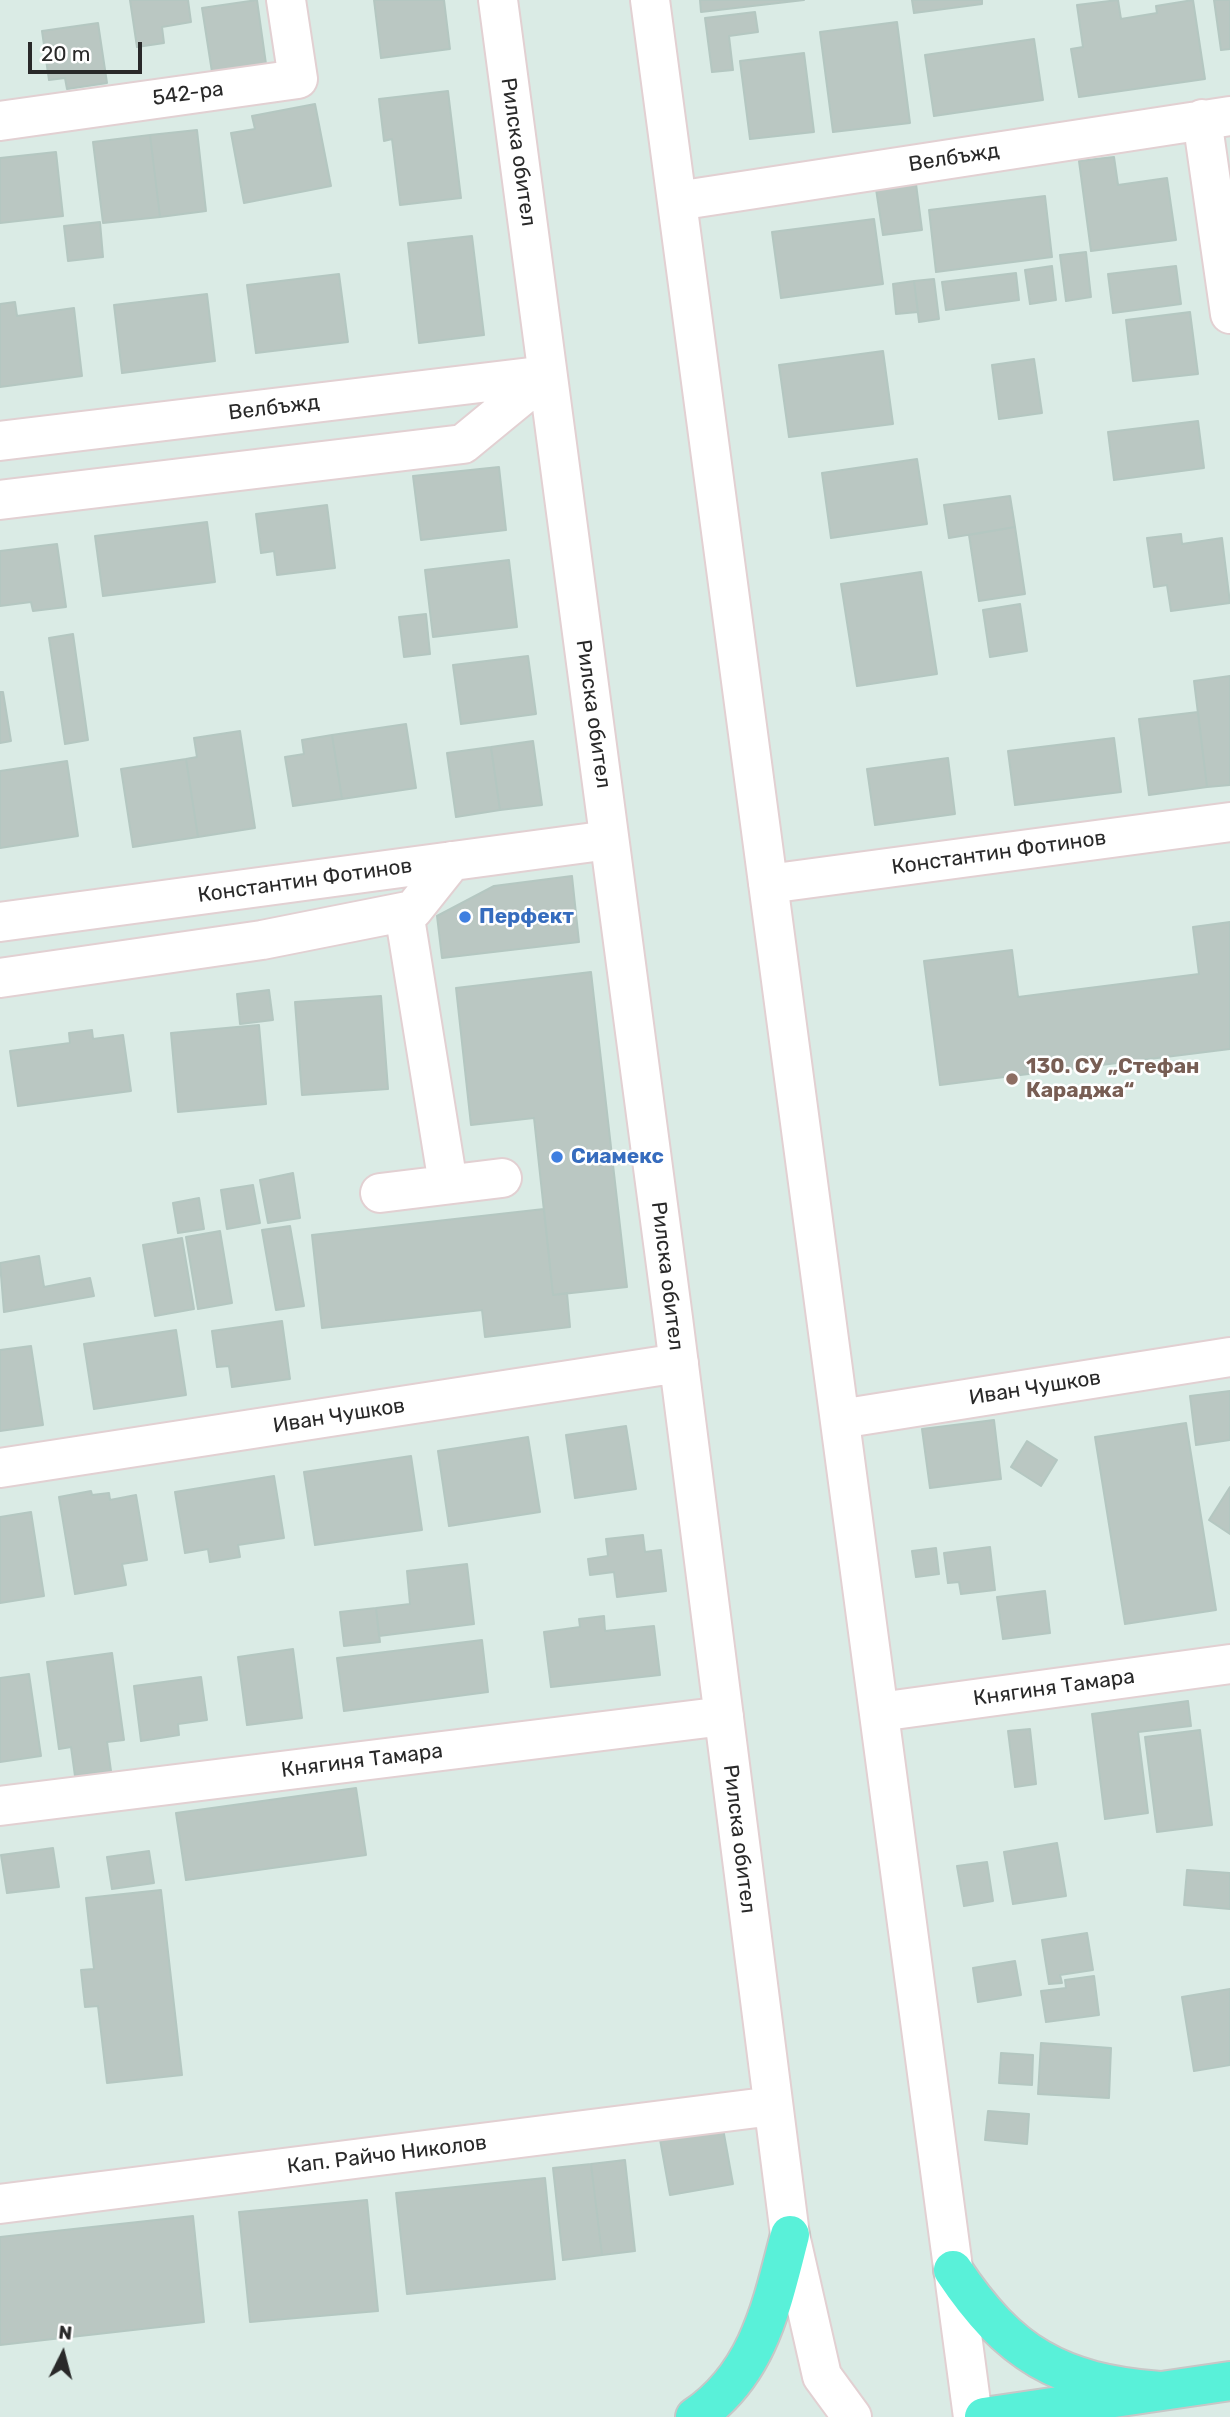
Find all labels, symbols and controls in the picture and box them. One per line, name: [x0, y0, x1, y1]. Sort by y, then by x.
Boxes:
scale bar: [32, 28, 145, 72]
text: 20 m: [41, 41, 90, 66]
street label: Рилска обител: [495, 76, 541, 228]
street label: 542-ра: [151, 77, 225, 111]
street label: Велбъжд: [907, 138, 1001, 178]
street label: Велбъжд: [227, 390, 321, 426]
street label: Рилска обител: [570, 638, 616, 790]
street label: Константин Фотинов: [890, 825, 1108, 881]
street label: Константин Фотинов: [196, 853, 414, 909]
place label: Перфект: [479, 904, 574, 930]
marker: Перфект: [457, 909, 473, 925]
place label: 130. СУ „Стефан Караджа“: [1026, 1054, 1199, 1104]
marker: 130. СУ „Стефан Караджа“: [1004, 1071, 1020, 1087]
place label: Сиамекс: [571, 1144, 664, 1170]
marker: Сиамекс: [549, 1149, 565, 1165]
street label: Рилска обител: [645, 1200, 689, 1352]
street label: Иван Чушков: [967, 1365, 1103, 1411]
street label: Иван Чушков: [271, 1393, 407, 1439]
street label: Княгиня Тамара: [972, 1664, 1136, 1712]
street label: Княгиня Тамара: [280, 1739, 444, 1783]
street label: Рилска обител: [717, 1763, 761, 1915]
street label: Кап. Райчо Николов: [286, 2130, 488, 2180]
north arrow: [28, 2319, 98, 2389]
text: N: [57, 2320, 73, 2345]

